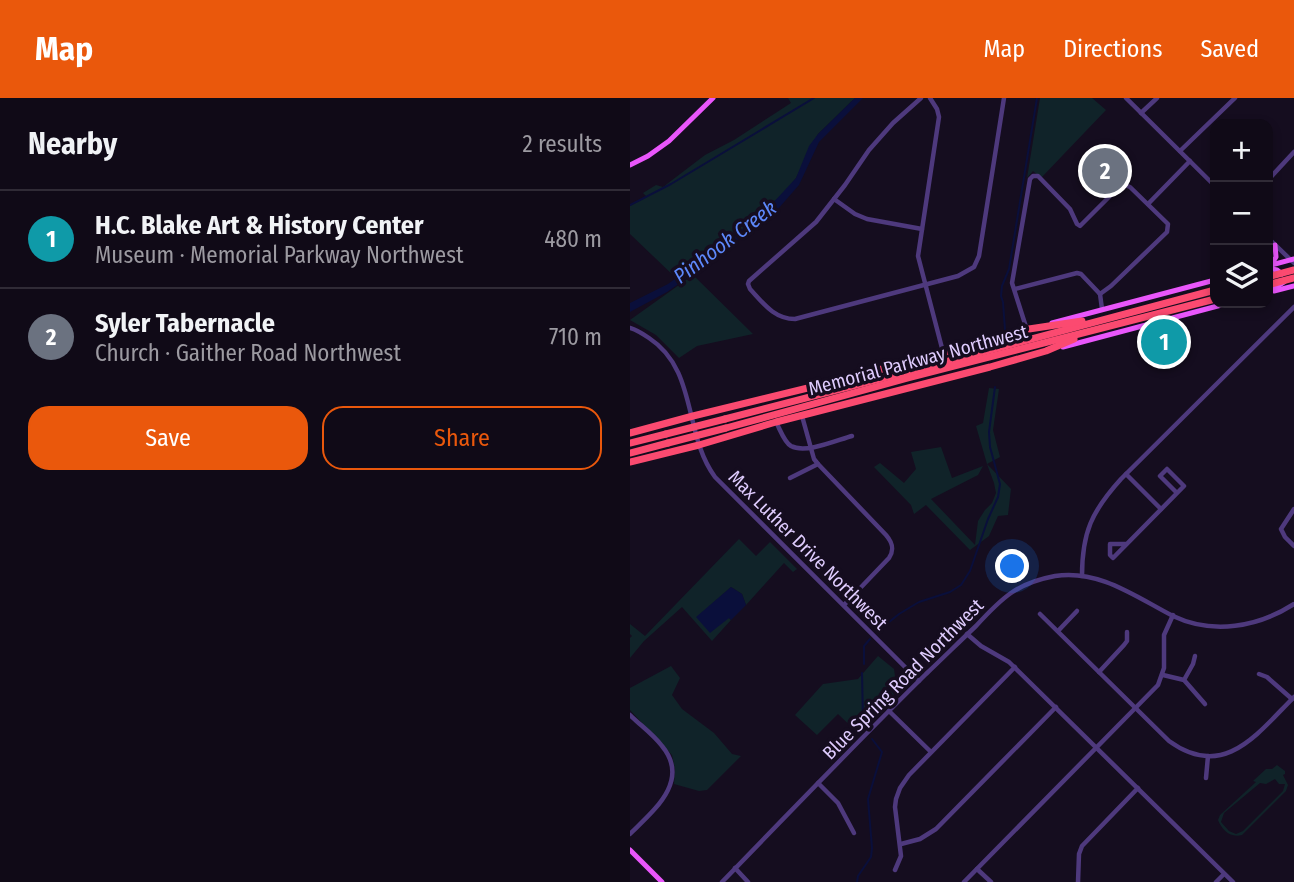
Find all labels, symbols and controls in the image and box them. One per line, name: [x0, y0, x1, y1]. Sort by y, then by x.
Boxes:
text: Map: [35, 29, 93, 69]
text: Map: [984, 35, 1025, 63]
text: Directions: [1063, 35, 1162, 63]
text: Saved: [1200, 35, 1259, 63]
map controls: [1210, 119, 1273, 308]
button: +: [1210, 119, 1273, 182]
text: Nearby: [28, 126, 117, 162]
text: 2 results: [522, 130, 602, 158]
pin: 2: [1082, 145, 1128, 197]
button: −: [1210, 182, 1273, 245]
water label: Pinhook Creek: [668, 195, 782, 289]
text: H.C. Blake Art & History Center: [95, 210, 424, 241]
text: 1: [46, 225, 56, 253]
text: 480 m: [544, 225, 602, 253]
text: Museum · Memorial Parkway Northwest: [95, 241, 464, 269]
button: layers: [1210, 245, 1273, 308]
text: Syler Tabernacle: [95, 308, 275, 339]
pin: 1: [1141, 316, 1187, 368]
street label: Memorial Parkway Northwest: [806, 319, 1031, 400]
text: 2: [46, 323, 56, 351]
text: 710 m: [549, 323, 602, 351]
text: Church · Gaither Road Northwest: [95, 339, 401, 367]
button: Save: [28, 406, 308, 470]
button: Share: [322, 406, 602, 470]
street label: Max Luther Drive Northwest: [724, 466, 893, 635]
your location: [995, 549, 1029, 583]
street label: Blue Spring Road Northwest: [818, 593, 989, 764]

